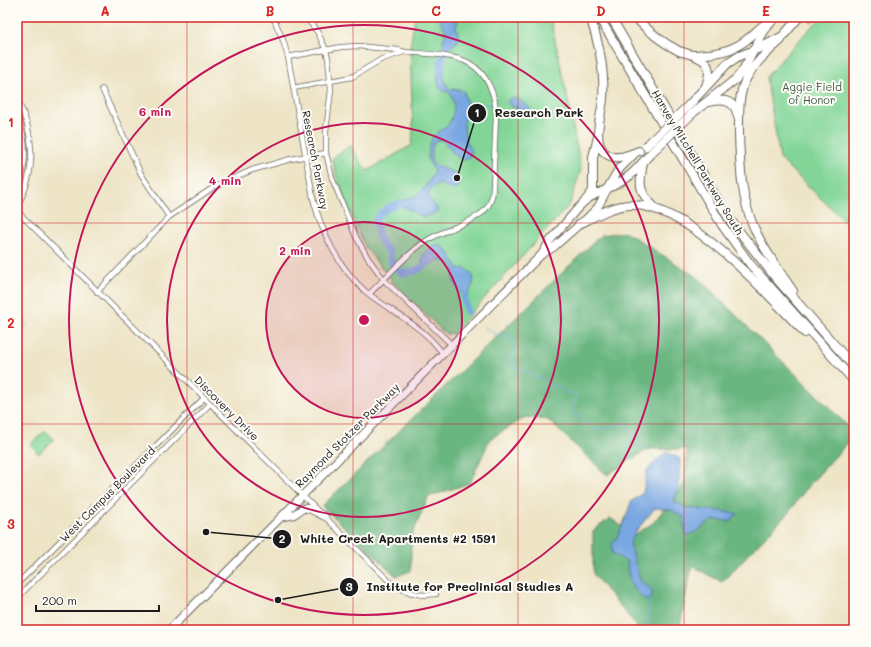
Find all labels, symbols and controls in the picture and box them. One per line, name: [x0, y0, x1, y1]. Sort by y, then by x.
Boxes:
text: A: [100, 2, 110, 19]
text: B: [266, 2, 275, 19]
text: C: [431, 2, 441, 19]
text: D: [596, 2, 606, 19]
text: E: [762, 2, 770, 19]
park label: Aggie Field of Honor: [782, 79, 842, 107]
street label: Harvey Mitchell Parkway South: [649, 87, 747, 237]
callout: Research Park: [467, 101, 592, 125]
text: 6 min: [139, 103, 171, 119]
text: 1: [474, 104, 480, 120]
text: Research Park: [494, 104, 584, 120]
street label: Research Parkway: [299, 109, 333, 211]
text: 1: [8, 113, 14, 130]
text: 4 min: [209, 172, 241, 188]
text: 2 min: [279, 242, 311, 258]
centre of rings: [357, 313, 371, 327]
text: 2: [7, 314, 15, 331]
street label: Discovery Drive: [191, 372, 263, 444]
street label: Raymond Stotzer Parkway: [292, 379, 403, 490]
street label: West Campus Boulevard: [56, 443, 158, 545]
text: 3: [7, 515, 15, 532]
callout: White Creek Apartments #2 1591: [272, 527, 504, 551]
text: 2: [279, 530, 286, 546]
text: White Creek Apartments #2 1591: [300, 530, 496, 546]
callout: Institute for Preclinical Studies A: [339, 575, 582, 599]
text: 3: [345, 578, 353, 594]
text: Institute for Preclinical Studies A: [367, 578, 573, 594]
scale bar: [36, 587, 159, 613]
text: 200 m: [42, 592, 77, 608]

